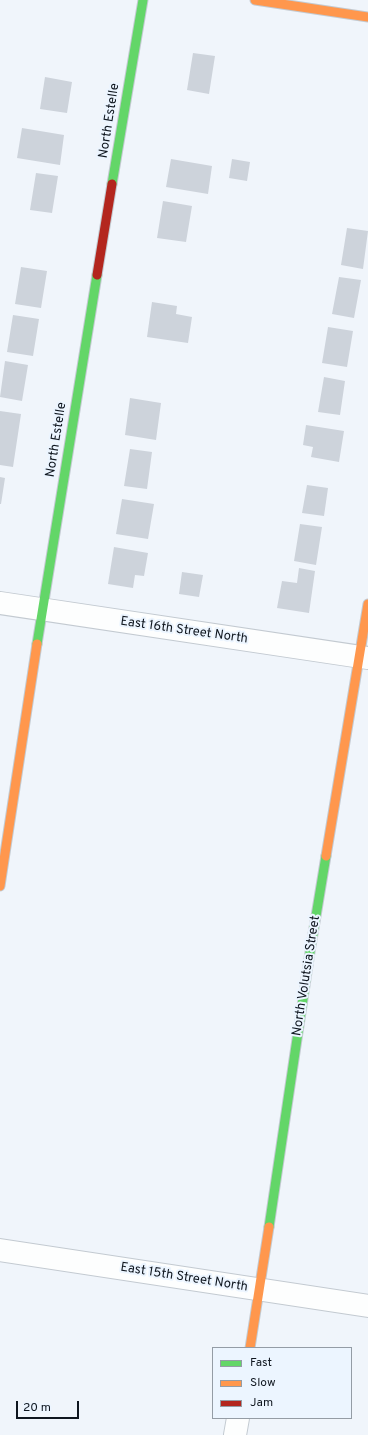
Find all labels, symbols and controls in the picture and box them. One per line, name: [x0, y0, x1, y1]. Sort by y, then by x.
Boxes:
street label: North Estelle: [96, 82, 124, 160]
street label: North Estelle: [43, 401, 71, 479]
street label: East 16th Street North: [119, 614, 249, 648]
street label: North Volutsia Street: [290, 915, 324, 1037]
street label: East 15th Street North: [119, 1260, 249, 1296]
legend: [212, 1347, 352, 1419]
text: Fast: [250, 1355, 272, 1371]
text: Slow: [250, 1375, 276, 1391]
scale bar: [18, 1393, 81, 1419]
text: Jam: [250, 1395, 273, 1411]
text: 20 m: [23, 1400, 51, 1416]

